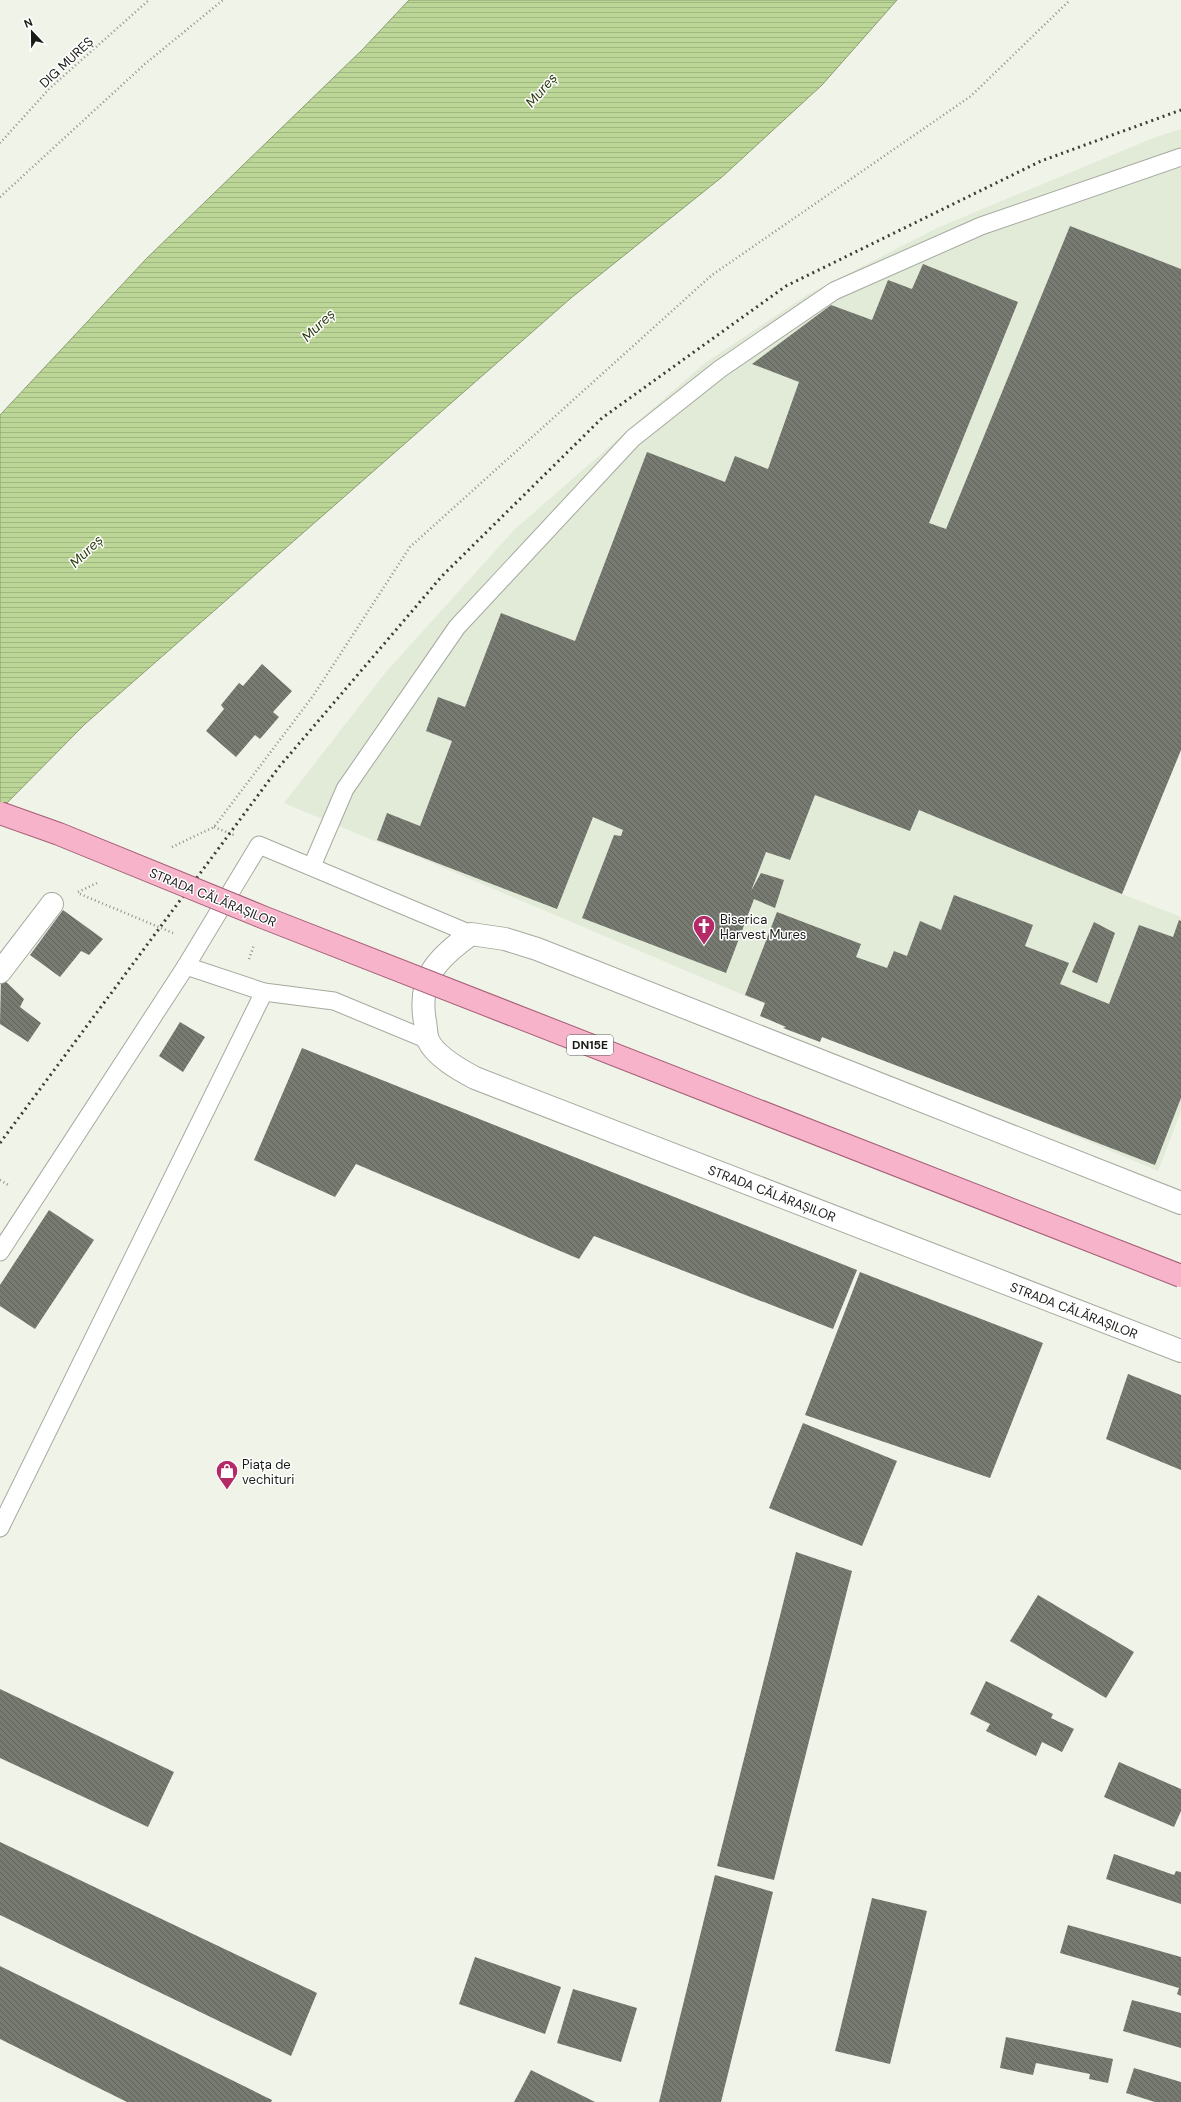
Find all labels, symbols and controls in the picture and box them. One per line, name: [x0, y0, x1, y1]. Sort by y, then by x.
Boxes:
north arrow: [12, 12, 52, 52]
text: N: [22, 15, 35, 31]
street label: DIG MUREȘ: [36, 33, 97, 92]
water label: Mureș: [521, 69, 561, 111]
water label: Mureș: [297, 305, 339, 345]
water label: Mureș: [65, 531, 107, 571]
street label: STRADA CĂLĂRAȘILOR: [147, 864, 279, 931]
place label: Biserica Harvest Mures: [720, 911, 806, 943]
church icon: Biserica Harvest Mures: [691, 913, 717, 946]
road number: DN15E: [567, 1035, 613, 1055]
street label: STRADA CĂLĂRAȘILOR: [706, 1161, 838, 1226]
street label: STRADA CĂLĂRAȘILOR: [1008, 1278, 1140, 1343]
place label: Piața de vechituri: [242, 1456, 294, 1488]
shop icon: Piața de vechituri: [214, 1458, 240, 1491]

